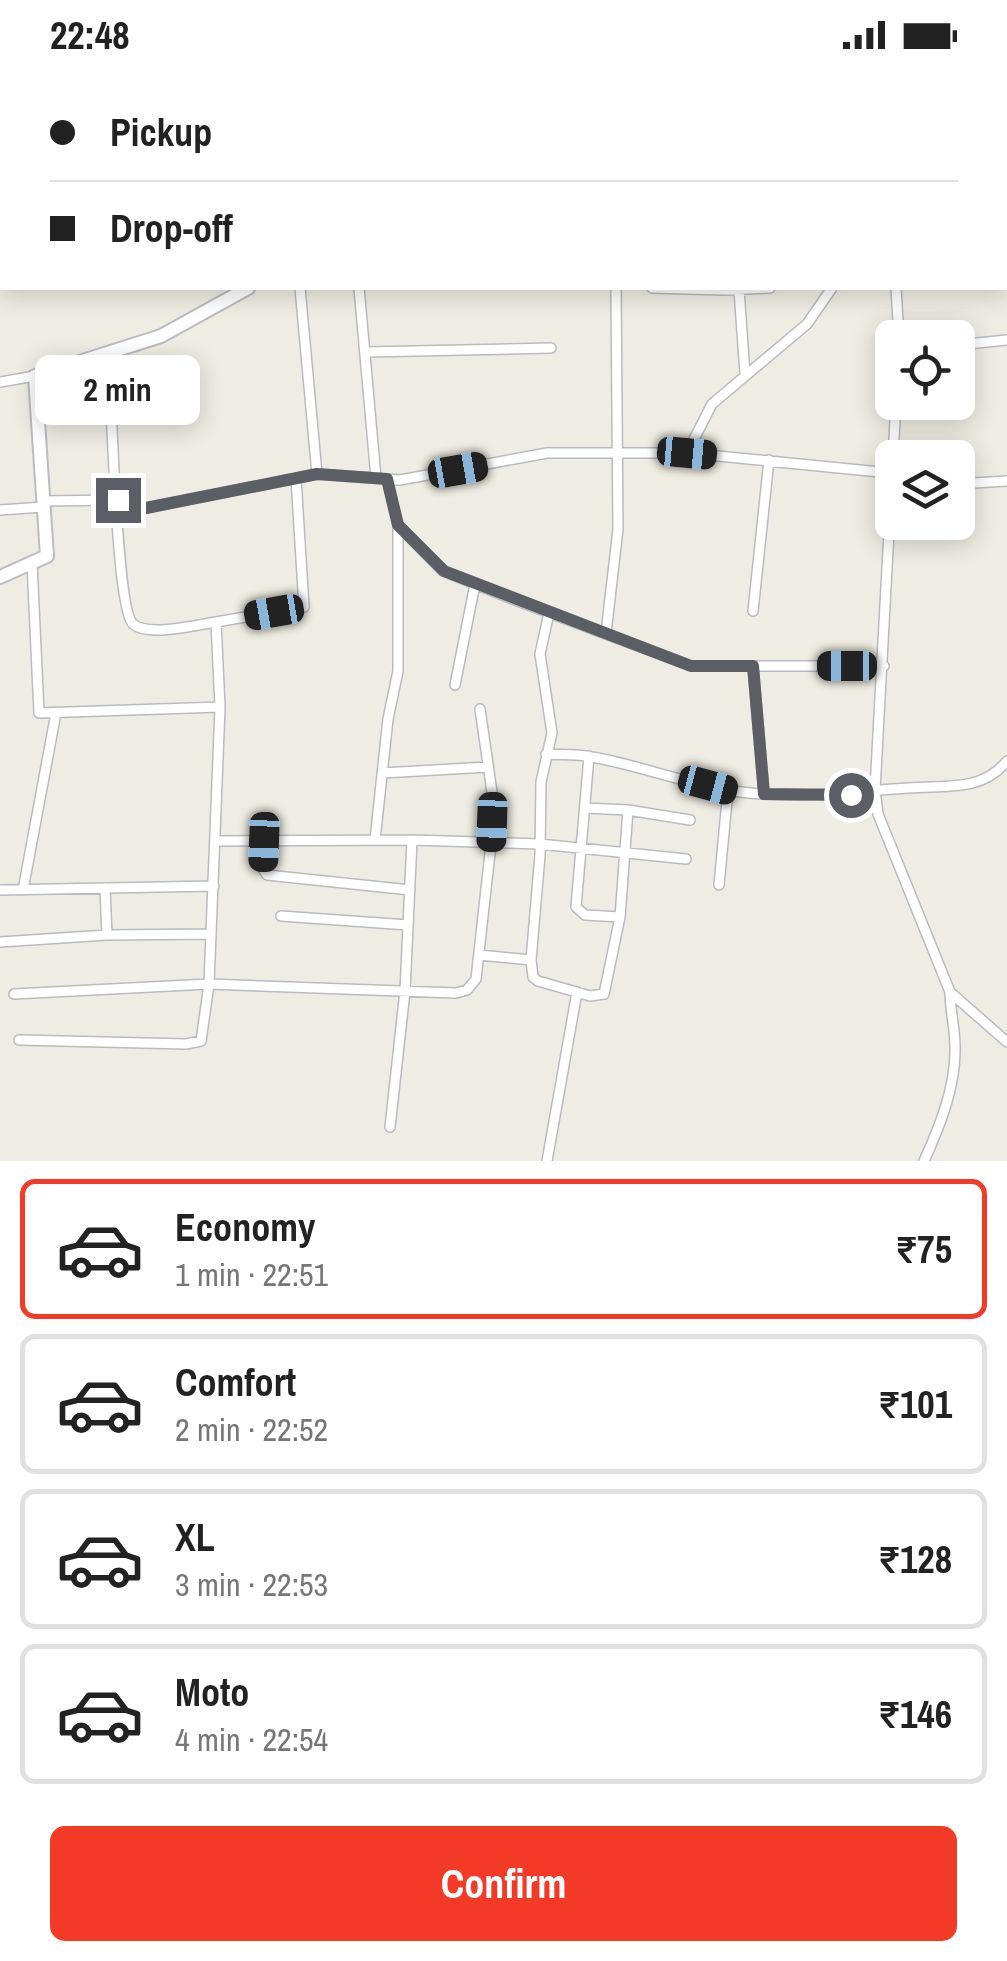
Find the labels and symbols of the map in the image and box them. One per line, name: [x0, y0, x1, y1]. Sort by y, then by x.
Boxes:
callout: 2 min: [36, 355, 200, 425]
car: [656, 435, 718, 471]
car: [426, 450, 490, 490]
route end: [96, 478, 141, 523]
car: [242, 592, 306, 632]
car: [817, 651, 877, 681]
car: [675, 763, 741, 807]
route start: [829, 773, 874, 818]
car: [476, 791, 508, 853]
car: [248, 811, 280, 873]

